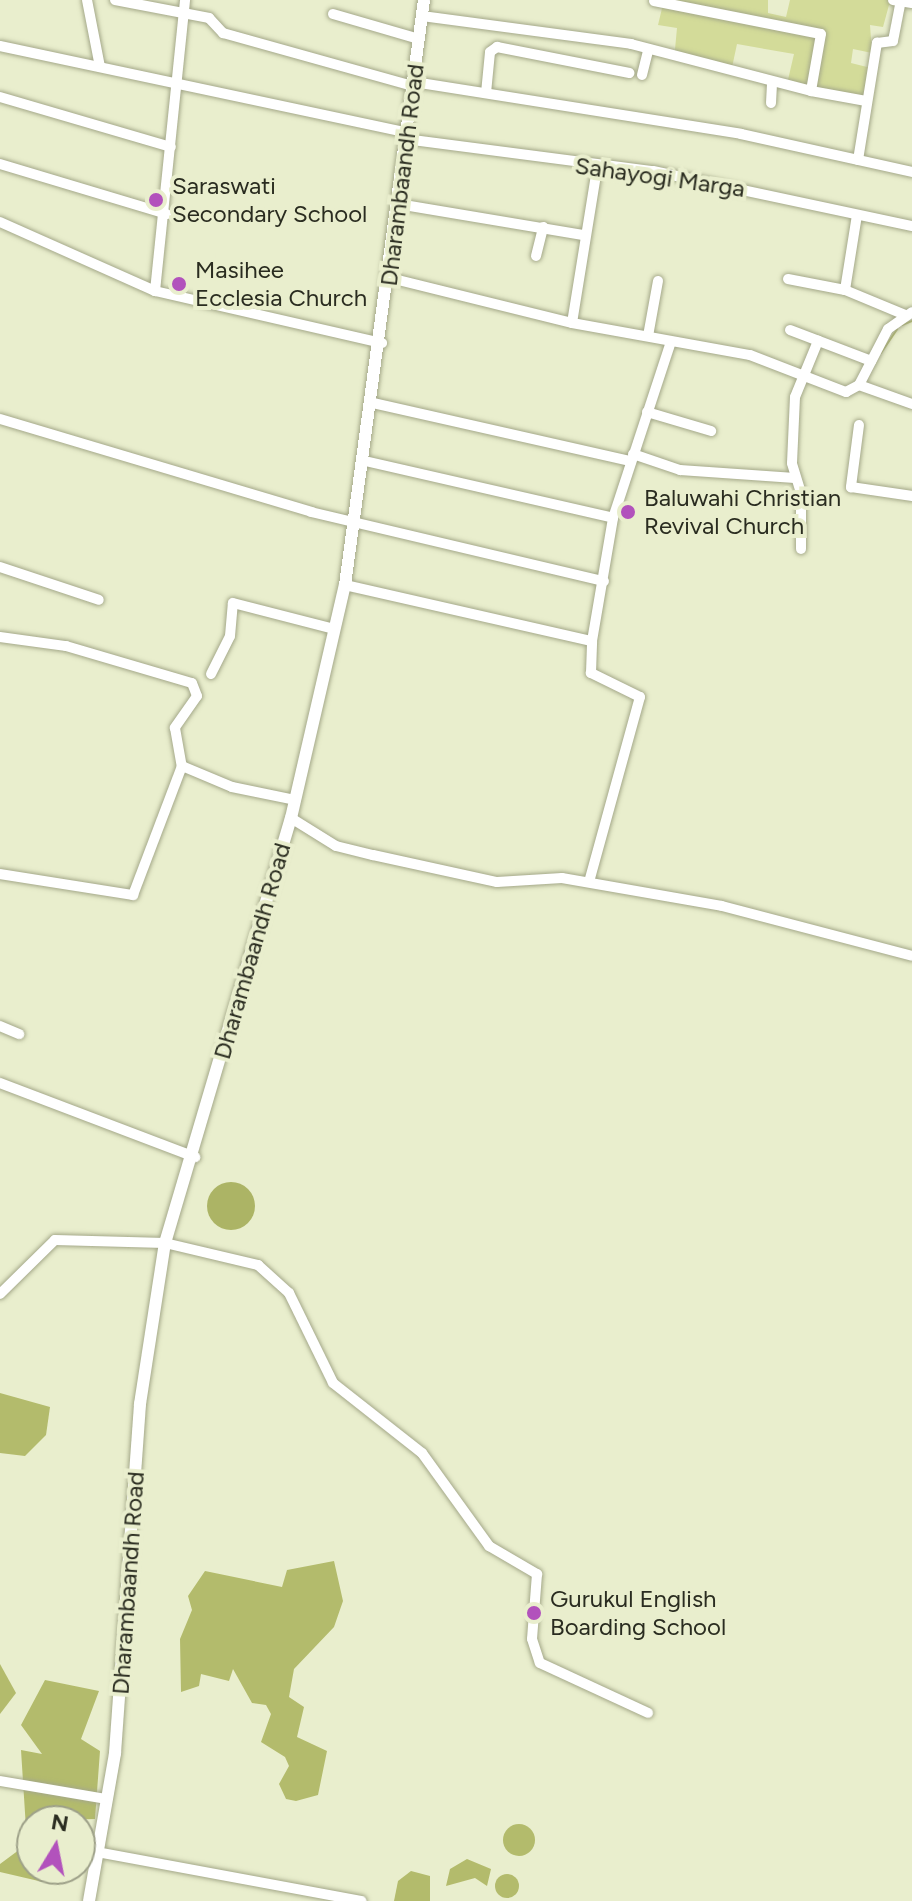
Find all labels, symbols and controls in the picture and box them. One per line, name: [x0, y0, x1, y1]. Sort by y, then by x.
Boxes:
street label: Dharambaandh Road: [374, 62, 430, 288]
street label: Sahayogi Marga: [573, 151, 747, 203]
place label: Saraswati Secondary School: [172, 172, 367, 228]
marker: Saraswati Secondary School: [147, 191, 165, 209]
place label: Masihee Ecclesia Church: [195, 256, 367, 312]
marker: Masihee Ecclesia Church: [170, 275, 188, 293]
place label: Baluwahi Christian Revival Church: [644, 484, 841, 540]
marker: Baluwahi Christian Revival Church: [619, 503, 637, 521]
street label: Dharambaandh Road: [207, 840, 297, 1062]
street label: Dharambaandh Road: [106, 1471, 150, 1695]
place label: Gurukul English Boarding School: [550, 1585, 726, 1641]
marker: Gurukul English Boarding School: [525, 1604, 543, 1622]
north arrow: [16, 1805, 96, 1885]
text: N: [49, 1808, 71, 1838]

